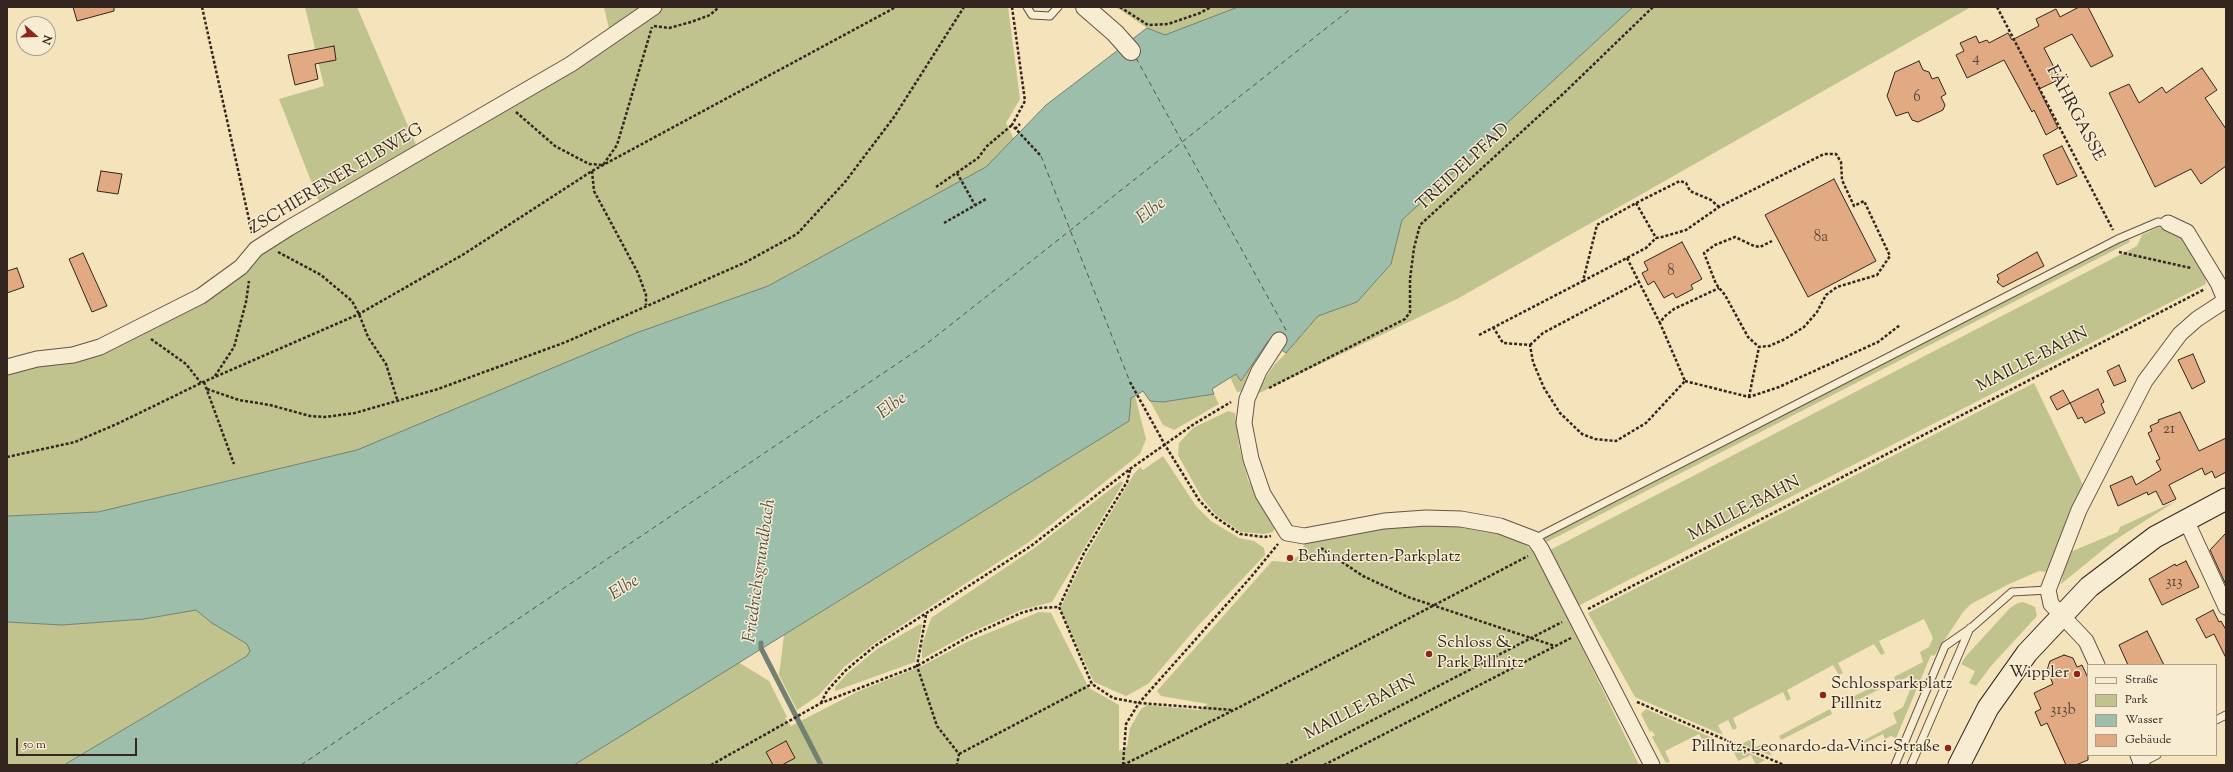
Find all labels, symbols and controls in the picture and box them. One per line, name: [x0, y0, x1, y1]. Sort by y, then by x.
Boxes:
north arrow: [16, 16, 56, 56]
text: N: [37, 33, 55, 47]
house number: 4: [1972, 50, 1980, 68]
street label: FÄHRGASSE: [2040, 63, 2108, 165]
house number: 6: [1913, 89, 1921, 107]
street label: ZSCHIERENER ELBWEG: [247, 120, 427, 240]
street label: TREIDELPFAD: [1413, 120, 1515, 216]
water label: Elbe: [1133, 194, 1171, 230]
house number: 8a: [1814, 229, 1828, 247]
house number: 8: [1667, 263, 1675, 281]
street label: MAILLE-BAHN: [1974, 324, 2092, 398]
water label: Elbe: [874, 389, 912, 425]
house number: 21: [2163, 421, 2175, 439]
street label: MAILLE-BAHN: [1686, 473, 1804, 547]
water label: Friedrichsgrundbach: [740, 498, 782, 644]
place label: Behinderten-Parkplatz: [1298, 548, 1461, 568]
marker: Behinderten-Parkplatz: [1285, 553, 1295, 563]
water label: Elbe: [606, 571, 644, 607]
house number: 313: [2165, 574, 2183, 592]
place label: Schloss & Park Pillnitz: [1437, 634, 1524, 674]
marker: Schloss & Park Pillnitz: [1424, 649, 1434, 659]
place label: Wippler: [2009, 664, 2069, 684]
legend: [2087, 664, 2217, 756]
marker: Wippler: [2072, 669, 2082, 679]
text: Straße: [2125, 671, 2158, 689]
street label: MAILLE-BAHN: [1302, 672, 1420, 746]
place label: Schlossparkplatz Pillnitz: [1831, 675, 1952, 715]
marker: Schlossparkplatz Pillnitz: [1818, 690, 1828, 700]
text: Park: [2125, 691, 2148, 709]
house number: 313b: [2050, 702, 2076, 720]
text: Wasser: [2125, 711, 2163, 729]
scale bar: [18, 730, 139, 756]
text: Gebäude: [2125, 731, 2171, 749]
text: 50 m: [23, 736, 46, 754]
place label: Pillnitz, Leonardo-da-Vinci-Straße: [1692, 738, 1940, 758]
marker: Pillnitz, Leonardo-da-Vinci-Straße: [1943, 743, 1953, 753]

